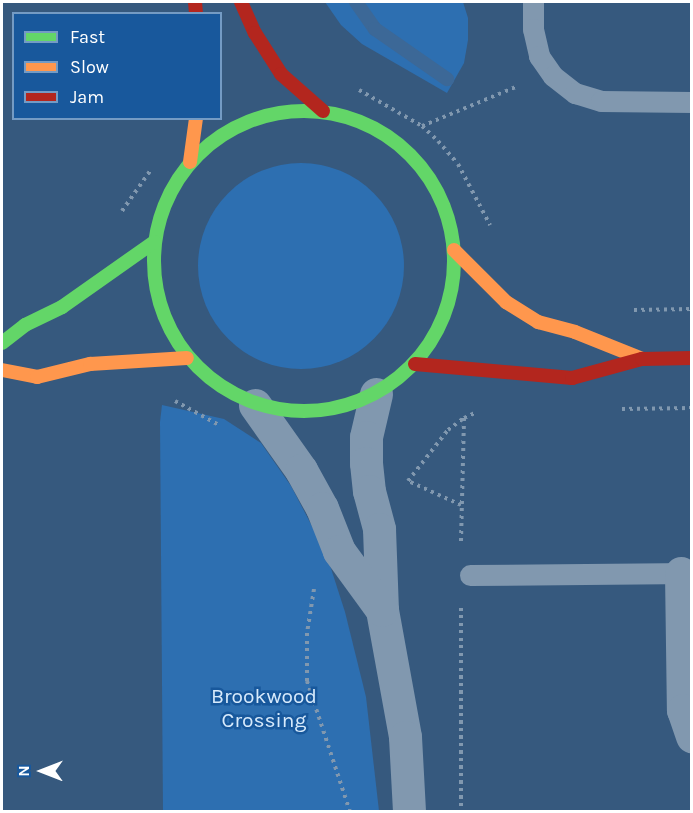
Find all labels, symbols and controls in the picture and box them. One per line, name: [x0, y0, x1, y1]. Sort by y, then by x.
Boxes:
legend: [12, 12, 222, 120]
text: Fast: [70, 26, 105, 48]
text: Slow: [70, 56, 109, 78]
text: Jam: [70, 86, 104, 108]
park label: Brookwood Crossing: [211, 683, 317, 733]
north arrow: [12, 741, 72, 801]
text: N: [14, 765, 33, 777]

